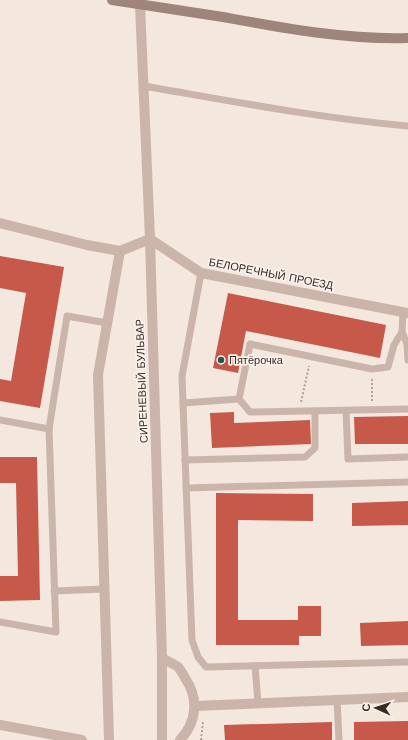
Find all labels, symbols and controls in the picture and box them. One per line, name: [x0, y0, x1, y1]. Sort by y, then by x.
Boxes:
street label: БЕЛОРЕЧНЫЙ ПРОЕЗД: [208, 256, 335, 293]
street label: СИРЕНЕВЫЙ БУЛЬВАР: [133, 319, 151, 443]
place label: Пятёрочка: [229, 354, 284, 367]
marker: Пятёрочка: [216, 355, 226, 365]
north arrow: [356, 688, 396, 728]
text: С: [360, 703, 373, 712]

